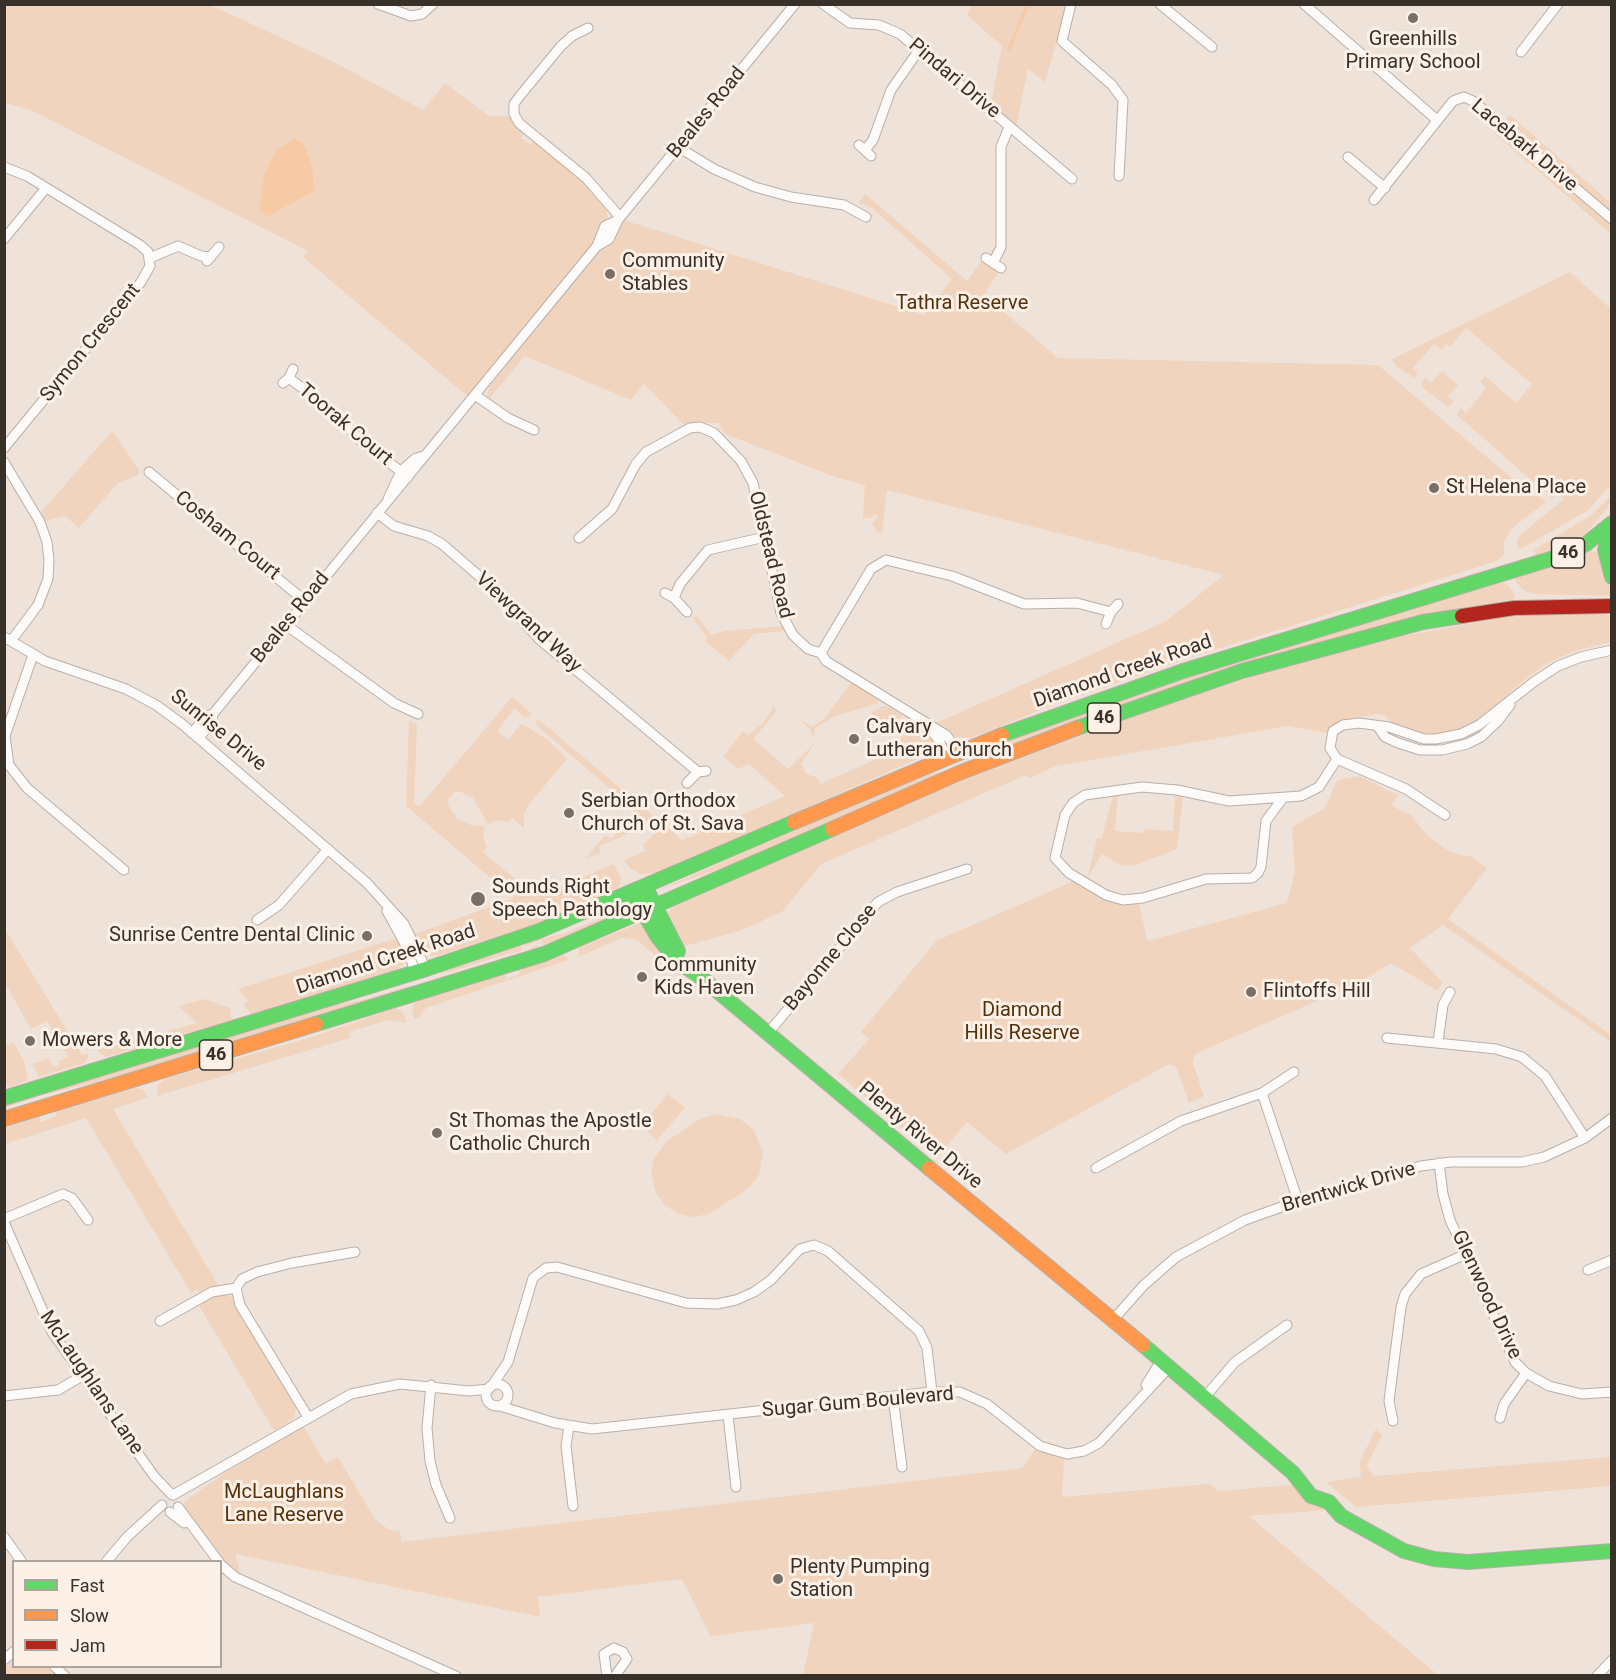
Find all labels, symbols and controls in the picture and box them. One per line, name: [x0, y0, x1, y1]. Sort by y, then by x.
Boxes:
marker: Greenhills Primary School: [1406, 11, 1420, 25]
place label: Greenhills Primary School: [1345, 28, 1481, 75]
street label: Pindari Drive: [903, 34, 1005, 124]
street label: Beales Road: [663, 62, 751, 164]
street label: Lacebark Drive: [1466, 94, 1582, 198]
place label: Community Stables: [622, 250, 724, 297]
marker: Community Stables: [603, 267, 617, 281]
street label: Symon Crescent: [36, 279, 146, 407]
park label: Tathra Reserve: [896, 292, 1028, 316]
street label: Toorak Court: [293, 379, 397, 471]
place label: St Helena Place: [1446, 476, 1586, 500]
marker: St Helena Place: [1427, 481, 1441, 495]
street label: Cosham Court: [170, 486, 284, 586]
street label: Oldstead Road: [743, 489, 797, 621]
road number: 46: [1552, 538, 1584, 568]
street label: Beales Road: [247, 567, 335, 669]
street label: Viewgrand Way: [470, 568, 586, 678]
street label: Diamond Creek Road: [1031, 630, 1215, 714]
street label: Sunrise Drive: [165, 685, 271, 777]
road number: 46: [1088, 703, 1120, 733]
place label: Calvary Lutheran Church: [866, 716, 1012, 763]
marker: Calvary Lutheran Church: [847, 732, 861, 746]
place label: Serbian Orthodox Church of St. Sava: [581, 790, 744, 837]
marker: Serbian Orthodox Church of St. Sava: [562, 806, 576, 820]
place label: Sounds Right Speech Pathology: [492, 876, 652, 923]
marker: Sounds Right Speech Pathology: [469, 890, 487, 908]
street label: Bayonne Close: [779, 900, 883, 1016]
street label: Diamond Creek Road: [293, 920, 479, 1000]
place label: Sunrise Centre Dental Clinic: [109, 924, 355, 948]
marker: Sunrise Centre Dental Clinic: [360, 929, 374, 943]
place label: Community Kids Haven: [654, 954, 756, 1001]
marker: Community Kids Haven: [635, 970, 649, 984]
place label: Flintoffs Hill: [1263, 980, 1371, 1004]
marker: Flintoffs Hill: [1244, 985, 1258, 999]
park label: Diamond Hills Reserve: [964, 999, 1080, 1046]
place label: Mowers & More: [42, 1029, 182, 1053]
marker: Mowers & More: [23, 1034, 37, 1048]
road number: 46: [200, 1040, 232, 1070]
street label: Plenty River Drive: [853, 1077, 987, 1195]
place label: St Thomas the Apostle Catholic Church: [449, 1110, 652, 1157]
marker: St Thomas the Apostle Catholic Church: [430, 1126, 444, 1140]
street label: Brentwick Drive: [1280, 1157, 1418, 1219]
street label: Glenwood Drive: [1446, 1227, 1526, 1363]
street label: McLaughlans Lane: [34, 1307, 148, 1459]
street label: Sugar Gum Boulevard: [761, 1383, 955, 1423]
park label: McLaughlans Lane Reserve: [224, 1481, 344, 1528]
place label: Plenty Pumping Station: [790, 1556, 930, 1603]
legend: [12, 1560, 222, 1668]
marker: Plenty Pumping Station: [771, 1572, 785, 1586]
text: Fast: [70, 1575, 105, 1596]
text: Slow: [70, 1605, 109, 1626]
text: Jam: [70, 1635, 106, 1656]

